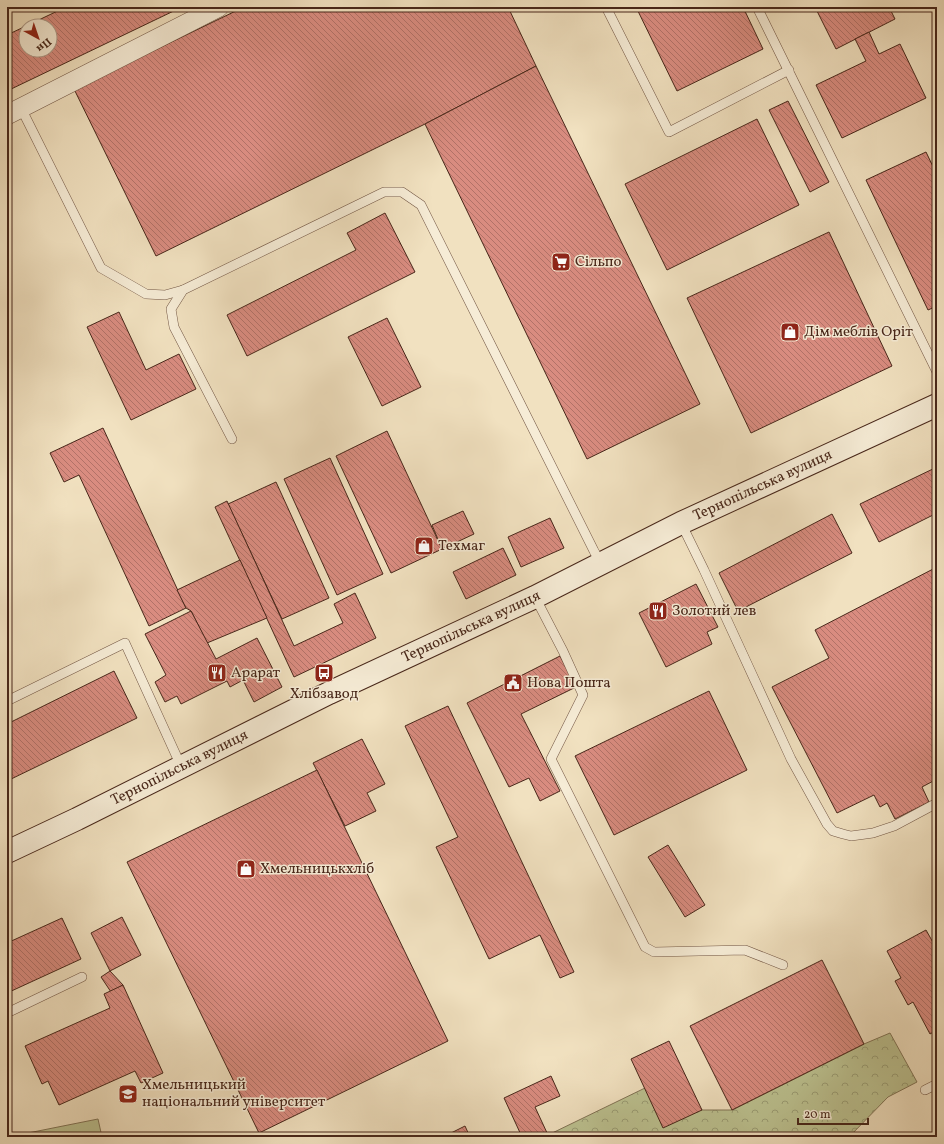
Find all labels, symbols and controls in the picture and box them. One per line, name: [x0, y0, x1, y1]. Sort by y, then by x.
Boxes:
north arrow: [18, 18, 58, 58]
text: Пн: [33, 34, 54, 55]
supermarket icon: Сільпо: [550, 251, 572, 273]
place label: Сільпо: [575, 252, 622, 273]
shop icon: Дім меблів Оріт: [779, 321, 801, 343]
place label: Дім меблів Оріт: [804, 322, 913, 343]
street label: Тернопільська вулиця: [690, 444, 836, 527]
shop icon: Техмаг: [413, 535, 435, 557]
place label: Техмаг: [438, 536, 485, 557]
street label: Тернопільська вулиця: [398, 585, 544, 668]
restaurant icon: Золотий лев: [647, 600, 669, 622]
place label: Золотий лев: [672, 601, 756, 622]
restaurant icon: Арарат: [206, 662, 228, 684]
bus stop icon: Хлібзавод: [313, 662, 335, 684]
place label: Арарат: [231, 663, 280, 684]
public building icon: Нова Пошта: [502, 672, 524, 694]
place label: Нова Пошта: [527, 673, 611, 694]
place label: Хлібзавод: [290, 684, 359, 705]
street label: Тернопільська вулиця: [107, 725, 252, 811]
shop icon: Хмельницькхліб: [235, 858, 257, 880]
place label: Хмельницькхліб: [260, 859, 374, 880]
place label: Хмельницький національний університет: [142, 1075, 326, 1113]
school or university icon: Хмельницький національний університет: [117, 1083, 139, 1105]
scale bar: [798, 1100, 868, 1126]
text: 20 m: [804, 1107, 831, 1123]

